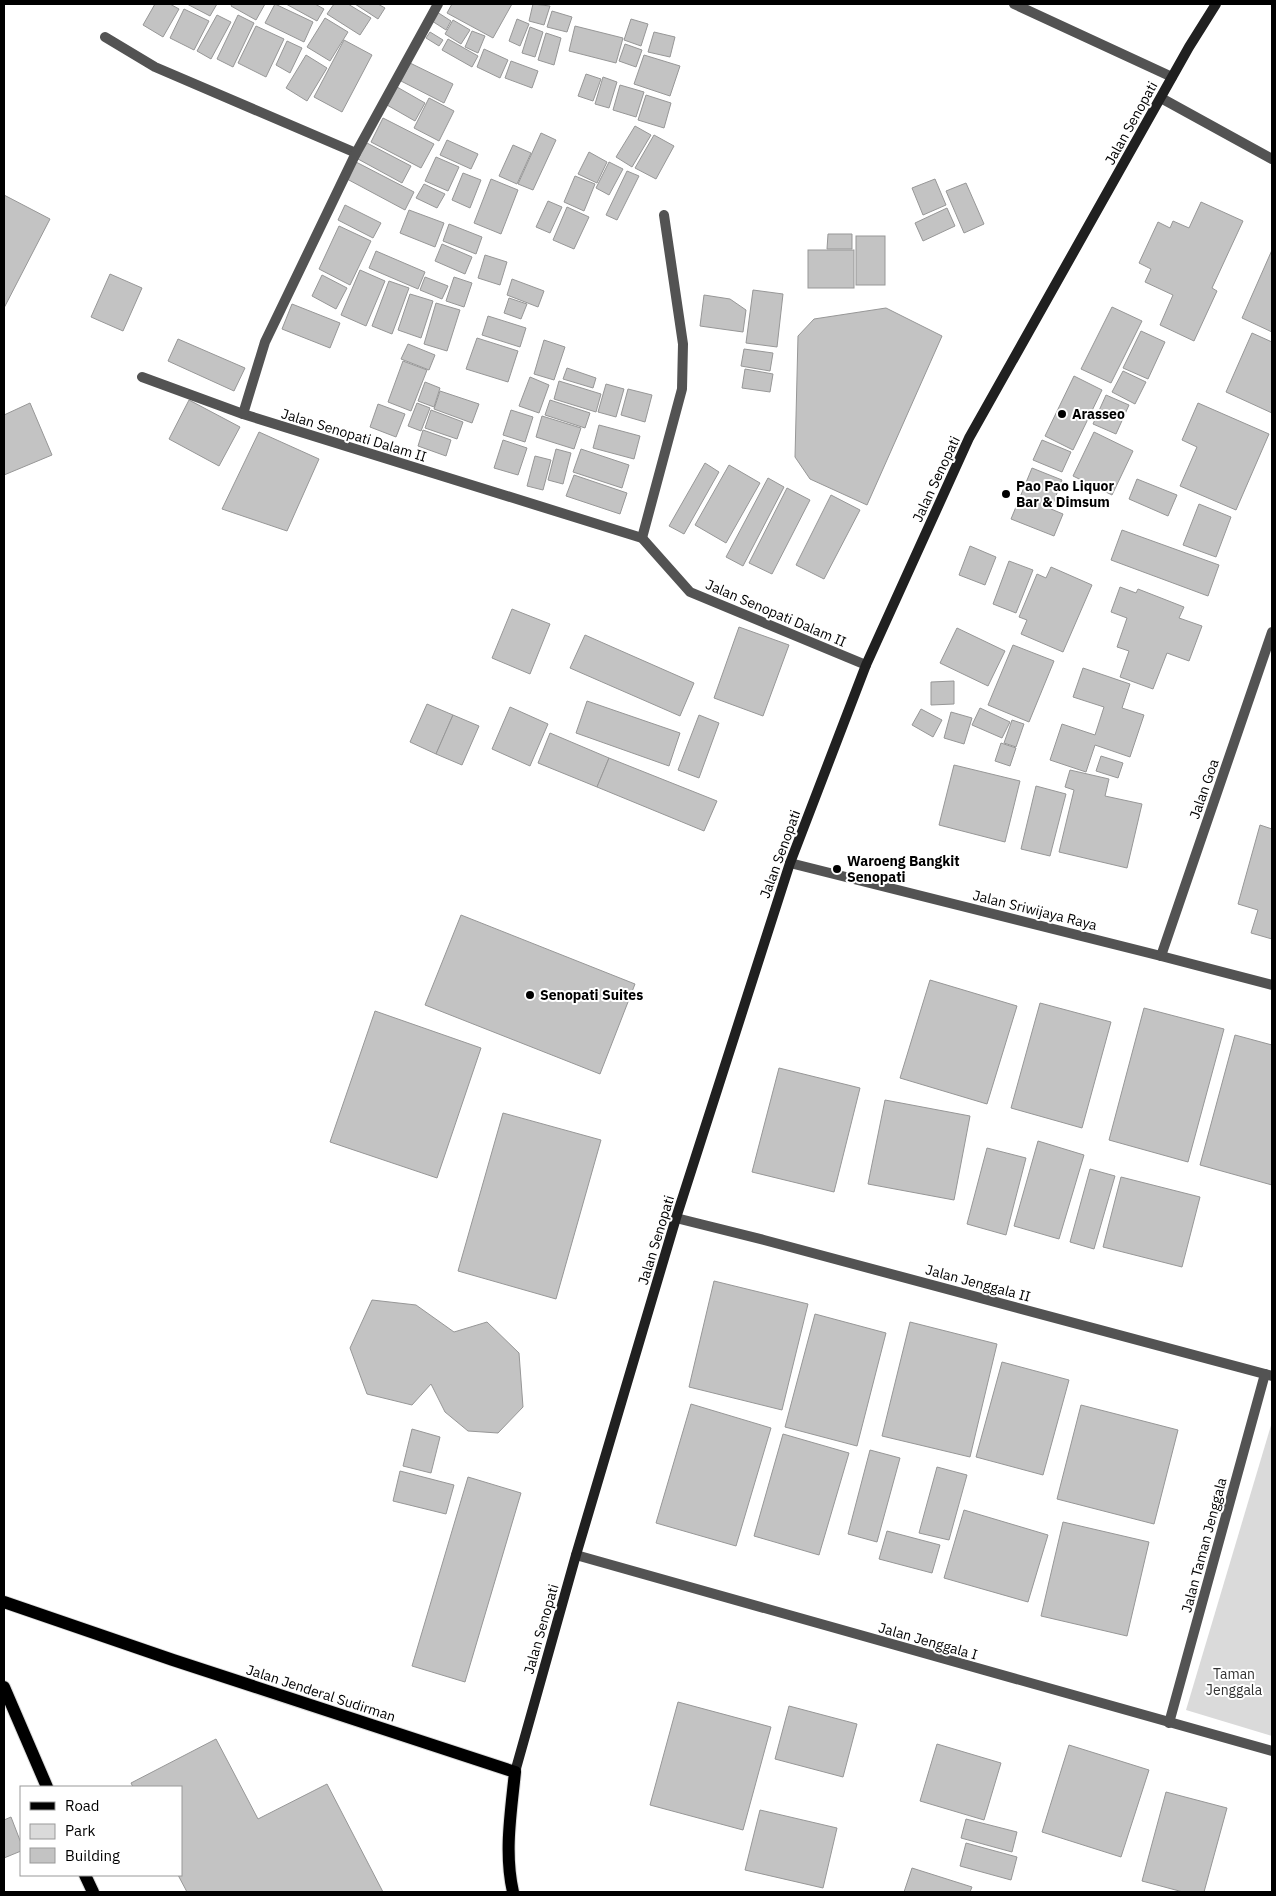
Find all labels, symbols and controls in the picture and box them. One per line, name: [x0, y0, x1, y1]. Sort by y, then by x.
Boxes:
street label: Jalan Senopati: [1101, 78, 1161, 168]
street label: Jalan Senopati Dalam II: [279, 404, 429, 466]
place label: Arasseo: [1072, 405, 1125, 423]
marker: Arasseo: [1056, 408, 1068, 420]
street label: Jalan Senopati: [908, 433, 964, 525]
place label: Pao Pao Liquor Bar & Dimsum: [1016, 477, 1114, 511]
marker: Pao Pao Liquor Bar & Dimsum: [1000, 488, 1012, 500]
street label: Jalan Senopati Dalam II: [703, 575, 849, 651]
street label: Jalan Goa: [1185, 756, 1223, 821]
street label: Jalan Senopati: [756, 807, 804, 901]
place label: Waroeng Bangkit Senopati: [847, 852, 960, 886]
marker: Waroeng Bangkit Senopati: [831, 863, 843, 875]
street label: Jalan Sriwijaya Raya: [971, 886, 1099, 934]
place label: Senopati Suites: [540, 986, 643, 1004]
marker: Senopati Suites: [524, 989, 536, 1001]
street label: Jalan Senopati: [634, 1193, 678, 1287]
street label: Jalan Jenggala II: [924, 1260, 1032, 1306]
street label: Jalan Taman Jenggala: [1177, 1475, 1231, 1614]
street label: Jalan Senopati: [520, 1582, 562, 1676]
street label: Jalan Jenggala I: [876, 1618, 980, 1664]
street label: Jalan Jenderal Sudirman: [244, 1660, 398, 1726]
park label: Taman Jenggala: [1206, 1665, 1263, 1699]
legend: [20, 1786, 182, 1876]
text: Road: [65, 1796, 100, 1815]
text: Park: [65, 1821, 95, 1840]
text: Building: [65, 1846, 120, 1865]

